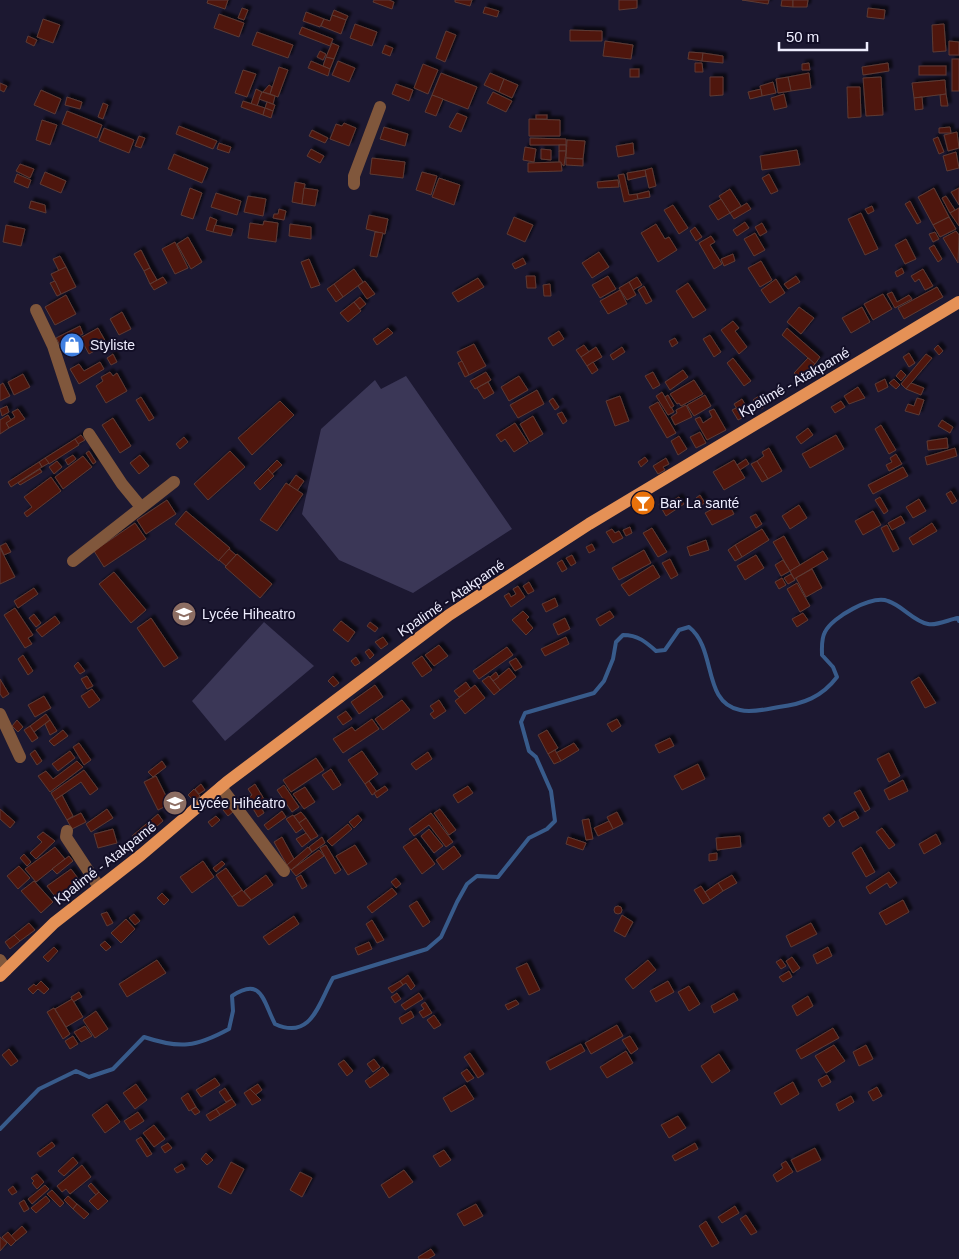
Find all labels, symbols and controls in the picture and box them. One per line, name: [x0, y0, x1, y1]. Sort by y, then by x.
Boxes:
scale bar: [779, 20, 866, 52]
text: 50 m: [786, 28, 819, 45]
shop icon: Styliste: [59, 332, 85, 358]
place label: Styliste: [90, 337, 135, 353]
street label: Kpalimé - Atakpamé: [736, 344, 852, 420]
bar icon: Bar La santé: [630, 490, 656, 516]
place label: Bar La santé: [660, 495, 740, 511]
street label: Kpalimé - Atakpamé: [395, 556, 508, 640]
school or university icon: Lycée Hiheatro: [171, 601, 197, 627]
place label: Lycée Hiheatro: [202, 606, 296, 622]
school or university icon: Lycée Hihéatro: [162, 790, 188, 816]
place label: Lycée Hihéatro: [192, 795, 286, 811]
street label: Kpalimé - Atakpamé: [51, 818, 159, 908]

